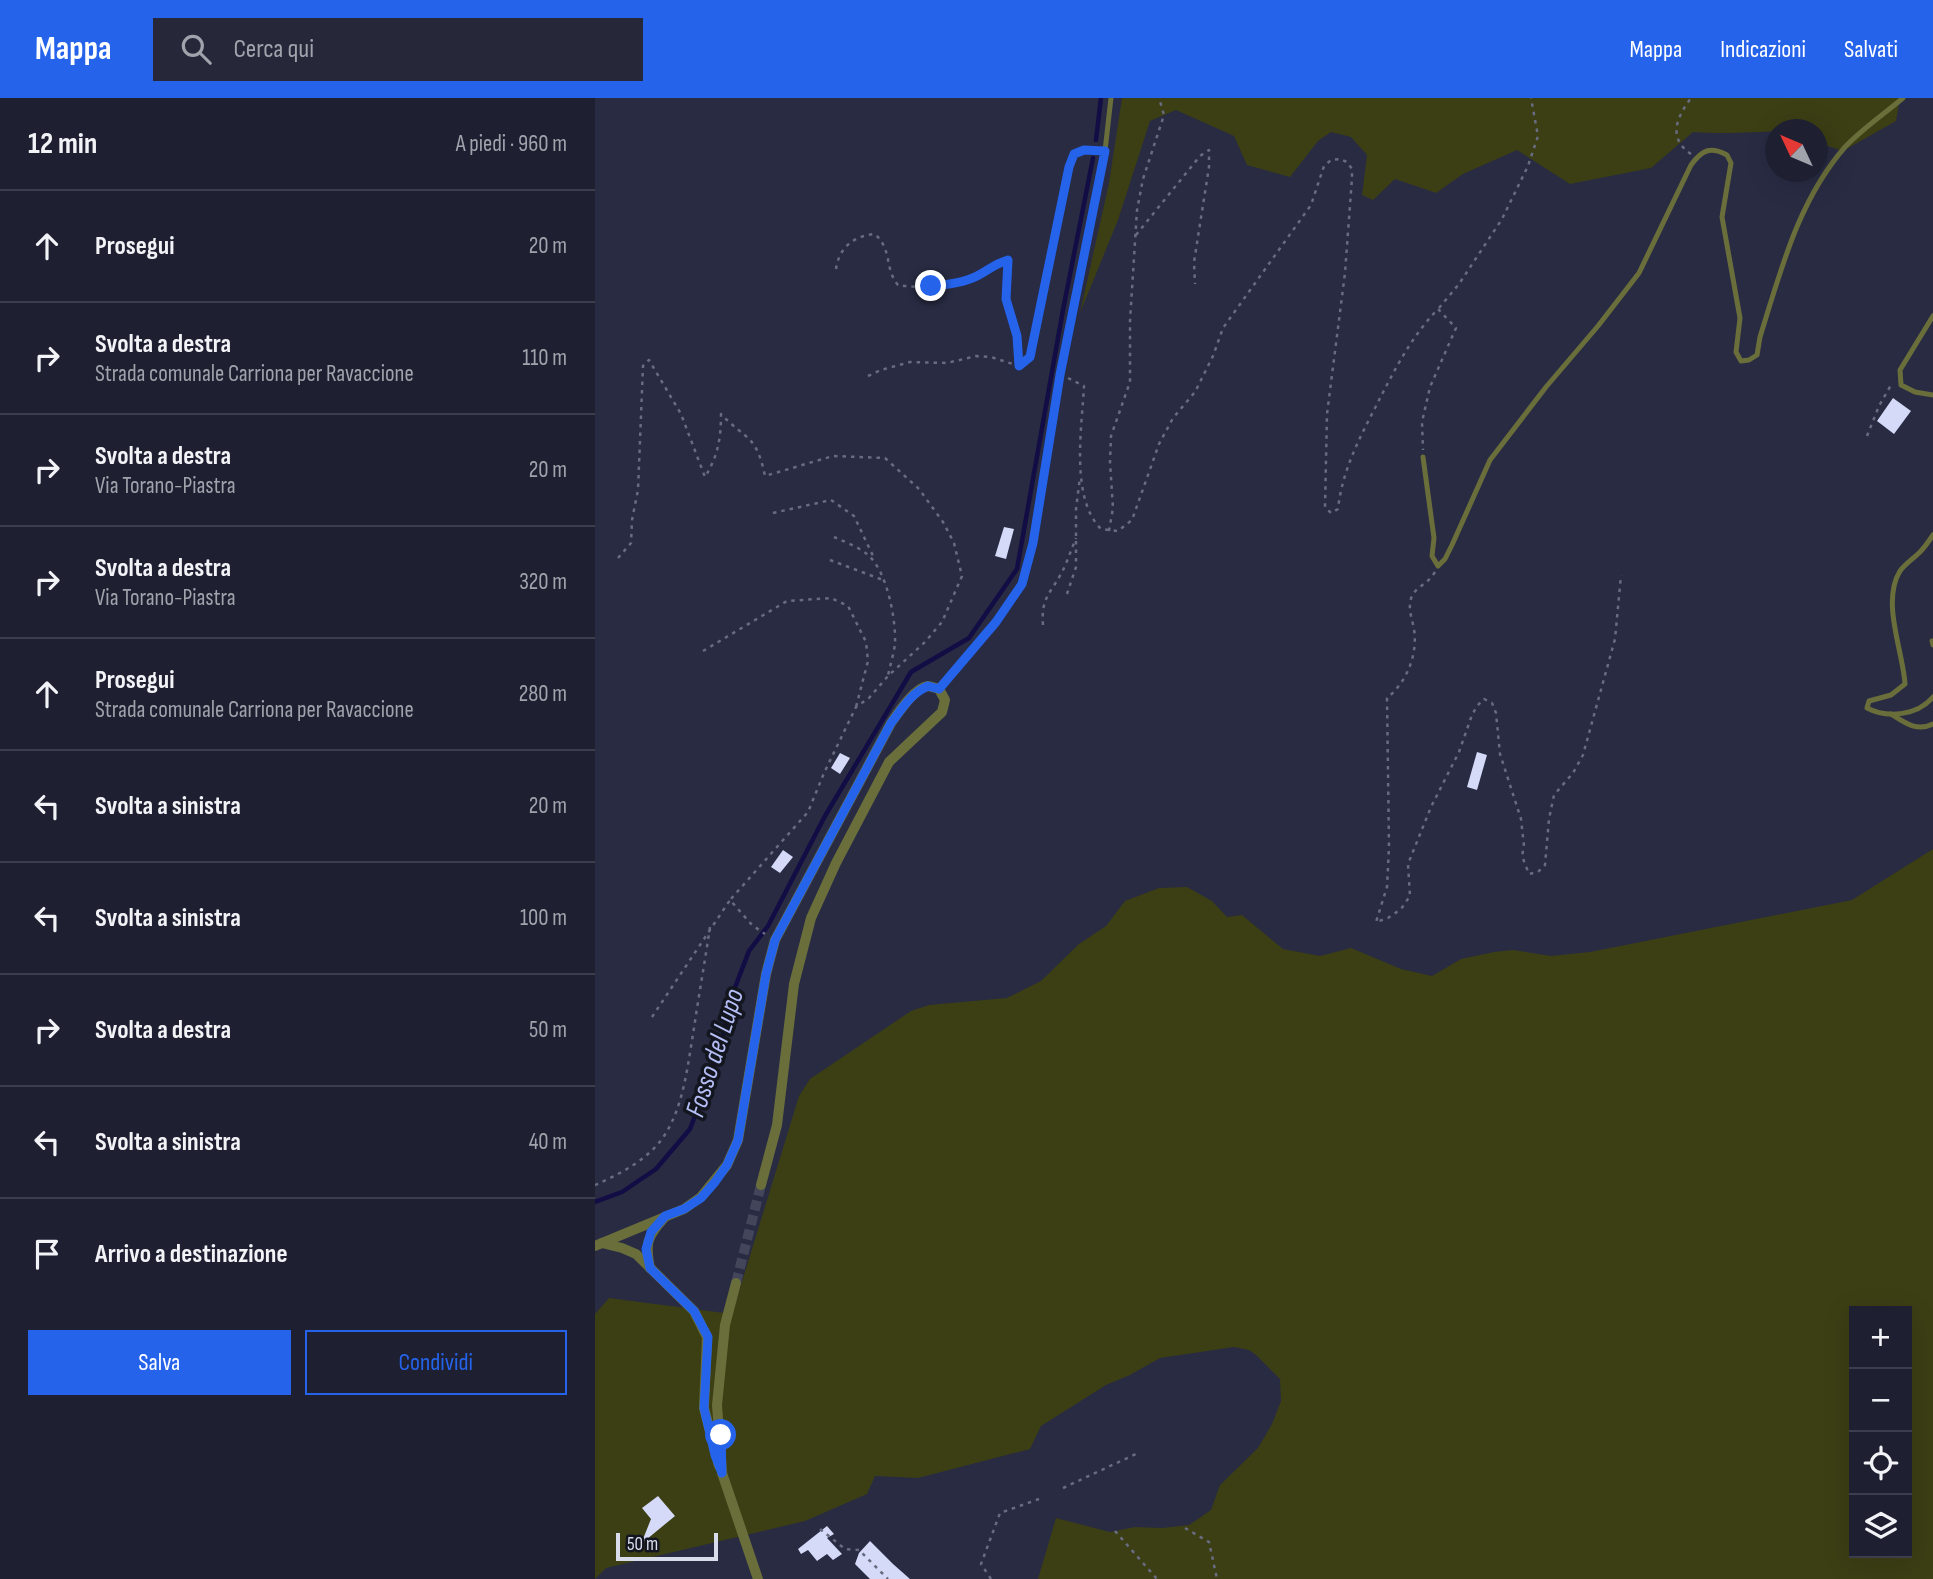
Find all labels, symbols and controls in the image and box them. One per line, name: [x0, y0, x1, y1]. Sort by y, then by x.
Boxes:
search box: [153, 18, 643, 81]
text: Mappa: [35, 29, 111, 69]
icon: search: [177, 30, 215, 68]
text: Cerca qui: [233, 34, 314, 65]
text: Mappa: [1630, 35, 1682, 64]
text: Indicazioni: [1720, 35, 1806, 64]
text: Salvati: [1844, 35, 1898, 64]
north arrow: [1765, 119, 1828, 182]
text: 12 min: [28, 126, 97, 162]
text: A piedi · 960 m: [456, 130, 567, 158]
icon: ahead: [28, 227, 66, 265]
text: Prosegui: [95, 231, 174, 262]
text: 20 m: [529, 232, 567, 260]
route end: [915, 270, 946, 301]
text: Svolta a destra: [95, 329, 231, 360]
icon: right: [28, 339, 66, 377]
text: 110 m: [522, 344, 567, 372]
text: Strada comunale Carriona per Ravaccione: [95, 360, 414, 388]
text: Svolta a destra: [95, 441, 231, 472]
icon: right: [28, 451, 66, 489]
text: 20 m: [529, 456, 567, 484]
text: Via Torano-Piastra: [95, 472, 236, 500]
text: Svolta a destra: [95, 553, 231, 584]
icon: right: [28, 563, 66, 601]
text: 320 m: [519, 568, 567, 596]
text: Via Torano-Piastra: [95, 584, 236, 612]
text: Prosegui: [95, 665, 174, 696]
icon: ahead: [28, 675, 66, 713]
text: 280 m: [519, 680, 567, 708]
text: Strada comunale Carriona per Ravaccione: [95, 696, 414, 724]
icon: left: [28, 787, 66, 825]
text: Svolta a sinistra: [95, 791, 241, 822]
text: 20 m: [529, 792, 567, 820]
icon: left: [28, 899, 66, 937]
text: Svolta a sinistra: [95, 903, 241, 934]
text: 100 m: [520, 904, 567, 932]
water label: Fosso del Lupo: [679, 984, 751, 1121]
icon: right: [28, 1011, 66, 1049]
text: Svolta a destra: [95, 1015, 231, 1046]
text: 50 m: [529, 1016, 567, 1044]
icon: left: [28, 1123, 66, 1161]
text: Svolta a sinistra: [95, 1127, 241, 1158]
text: 40 m: [529, 1128, 567, 1156]
icon: arrive: [28, 1235, 66, 1273]
text: Arrivo a destinazione: [95, 1239, 288, 1270]
map controls: [1849, 1306, 1912, 1558]
button: +: [1849, 1306, 1912, 1369]
button: Salva: [28, 1330, 291, 1395]
button: Condividi: [305, 1330, 567, 1395]
button: −: [1849, 1369, 1912, 1432]
route start: [705, 1419, 736, 1450]
button: locate: [1849, 1432, 1912, 1495]
button: layers: [1849, 1495, 1912, 1558]
scale bar: [616, 1530, 717, 1562]
text: 50 m: [627, 1533, 658, 1556]

